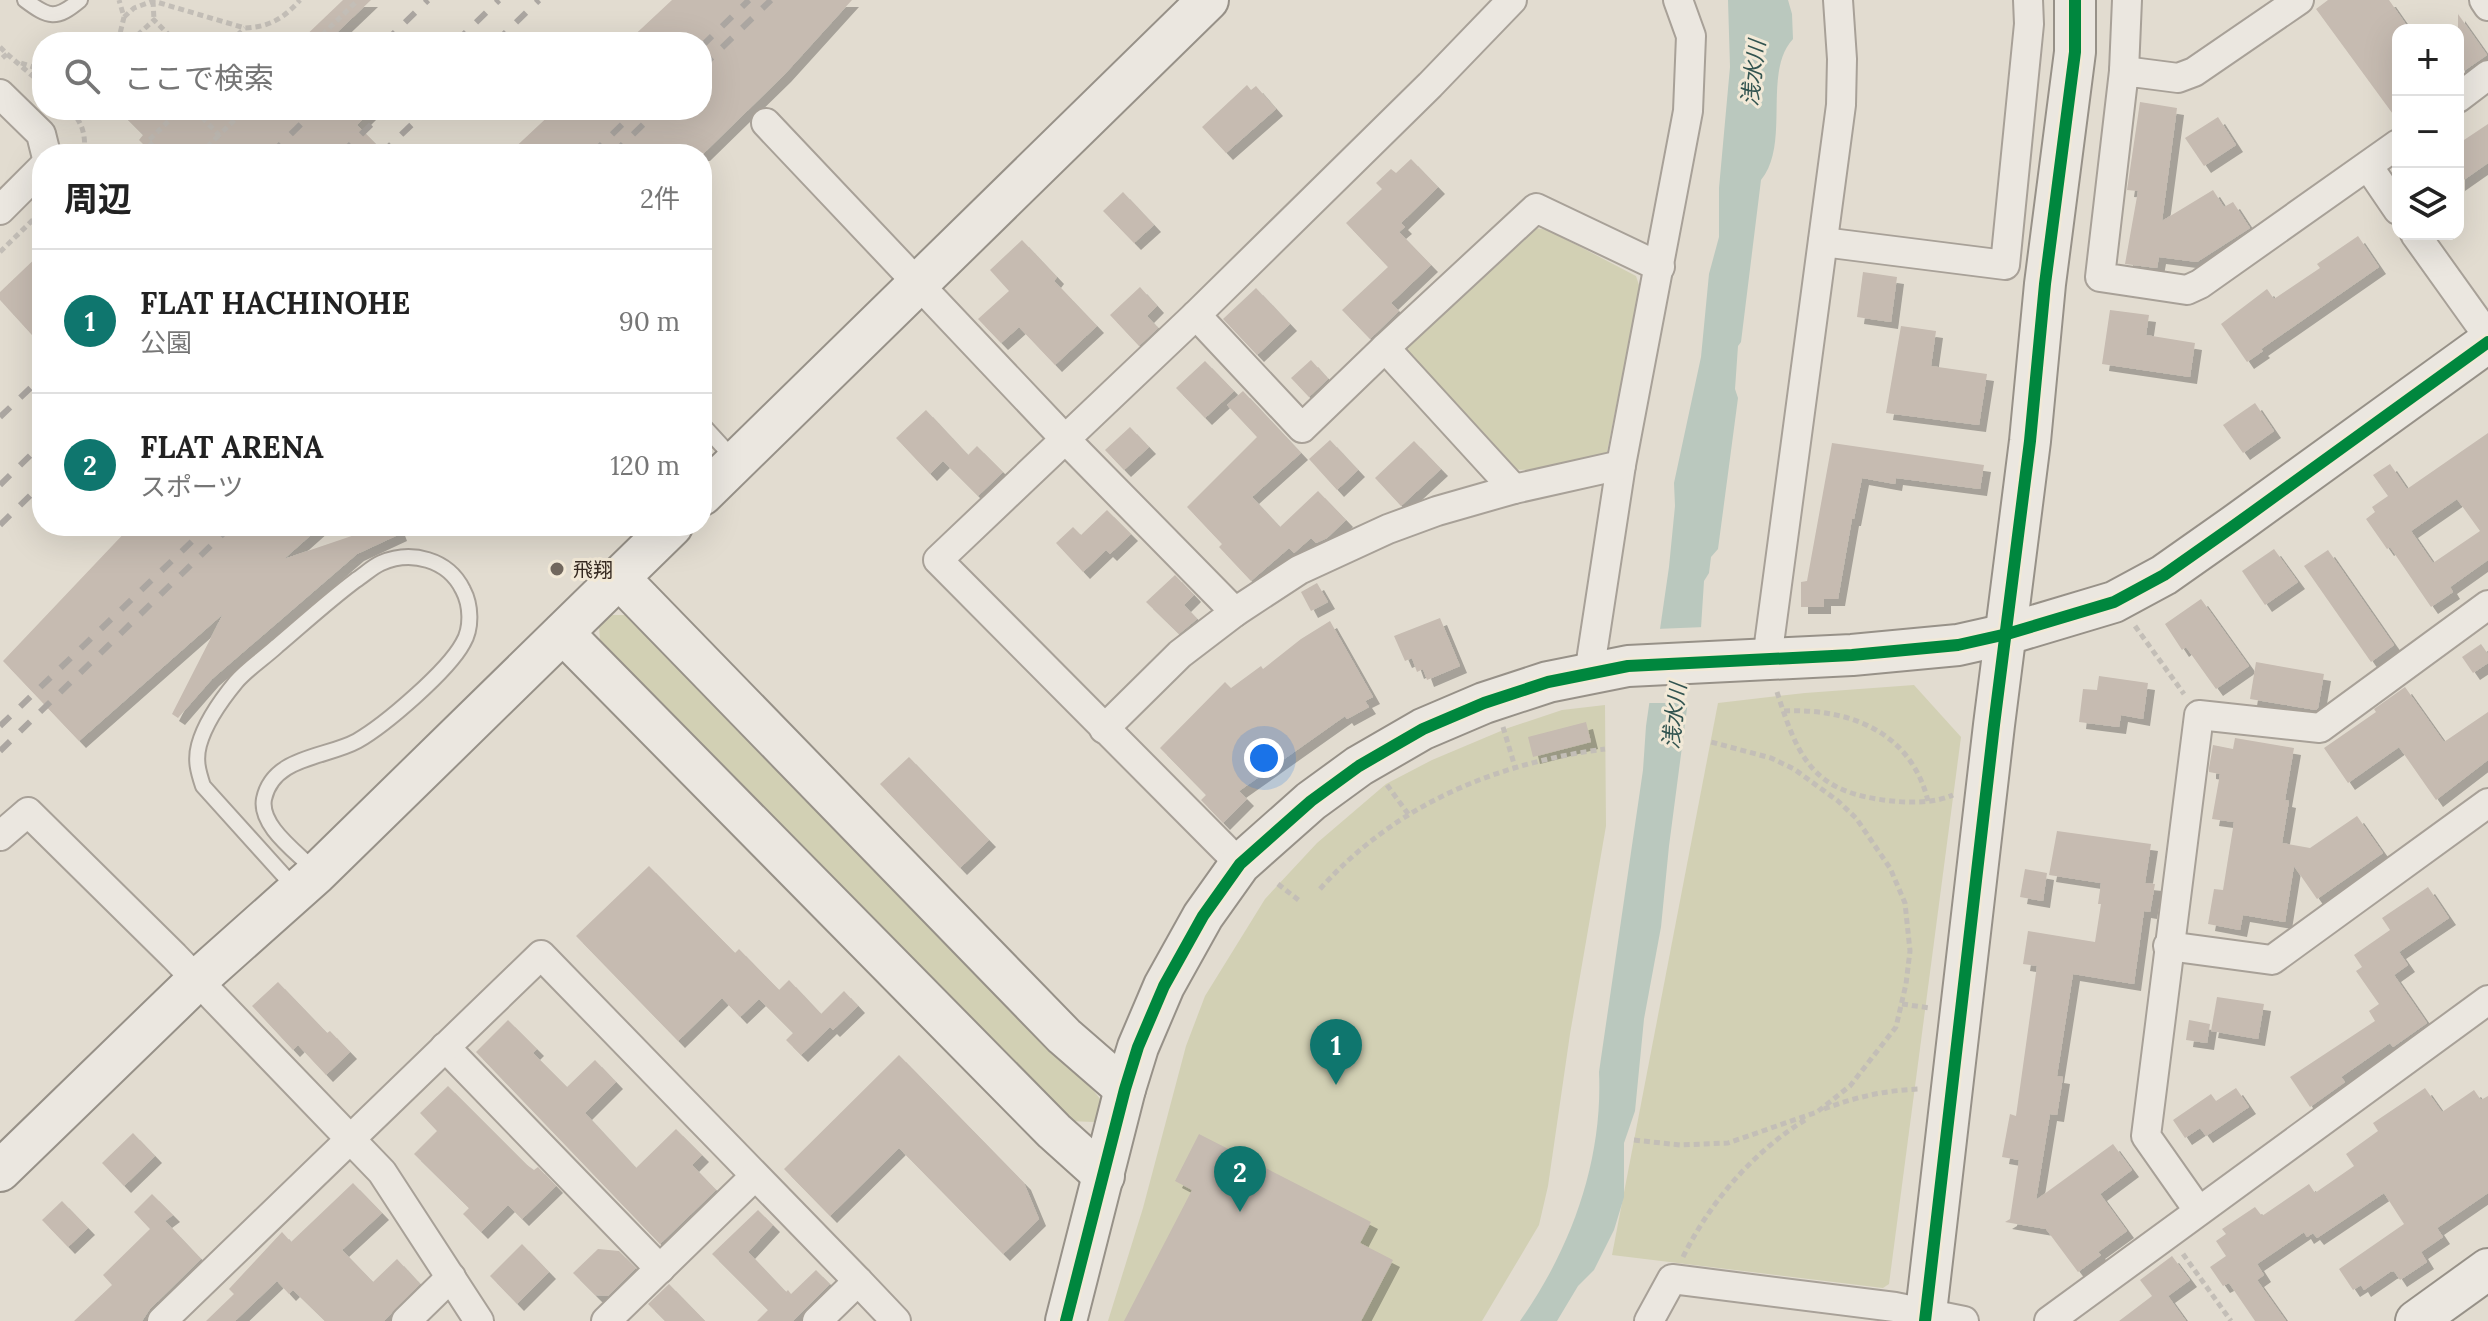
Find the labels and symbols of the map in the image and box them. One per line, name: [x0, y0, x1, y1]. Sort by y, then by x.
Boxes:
water label: 浅水川: [1735, 37, 1771, 107]
place label: 飛翔: [573, 557, 613, 582]
marker: 飛翔: [548, 560, 566, 578]
water label: 浅水川: [1656, 680, 1692, 750]
your location: [1244, 738, 1284, 778]
pin: 1: [1310, 1019, 1362, 1085]
pin: 2: [1214, 1146, 1266, 1212]

